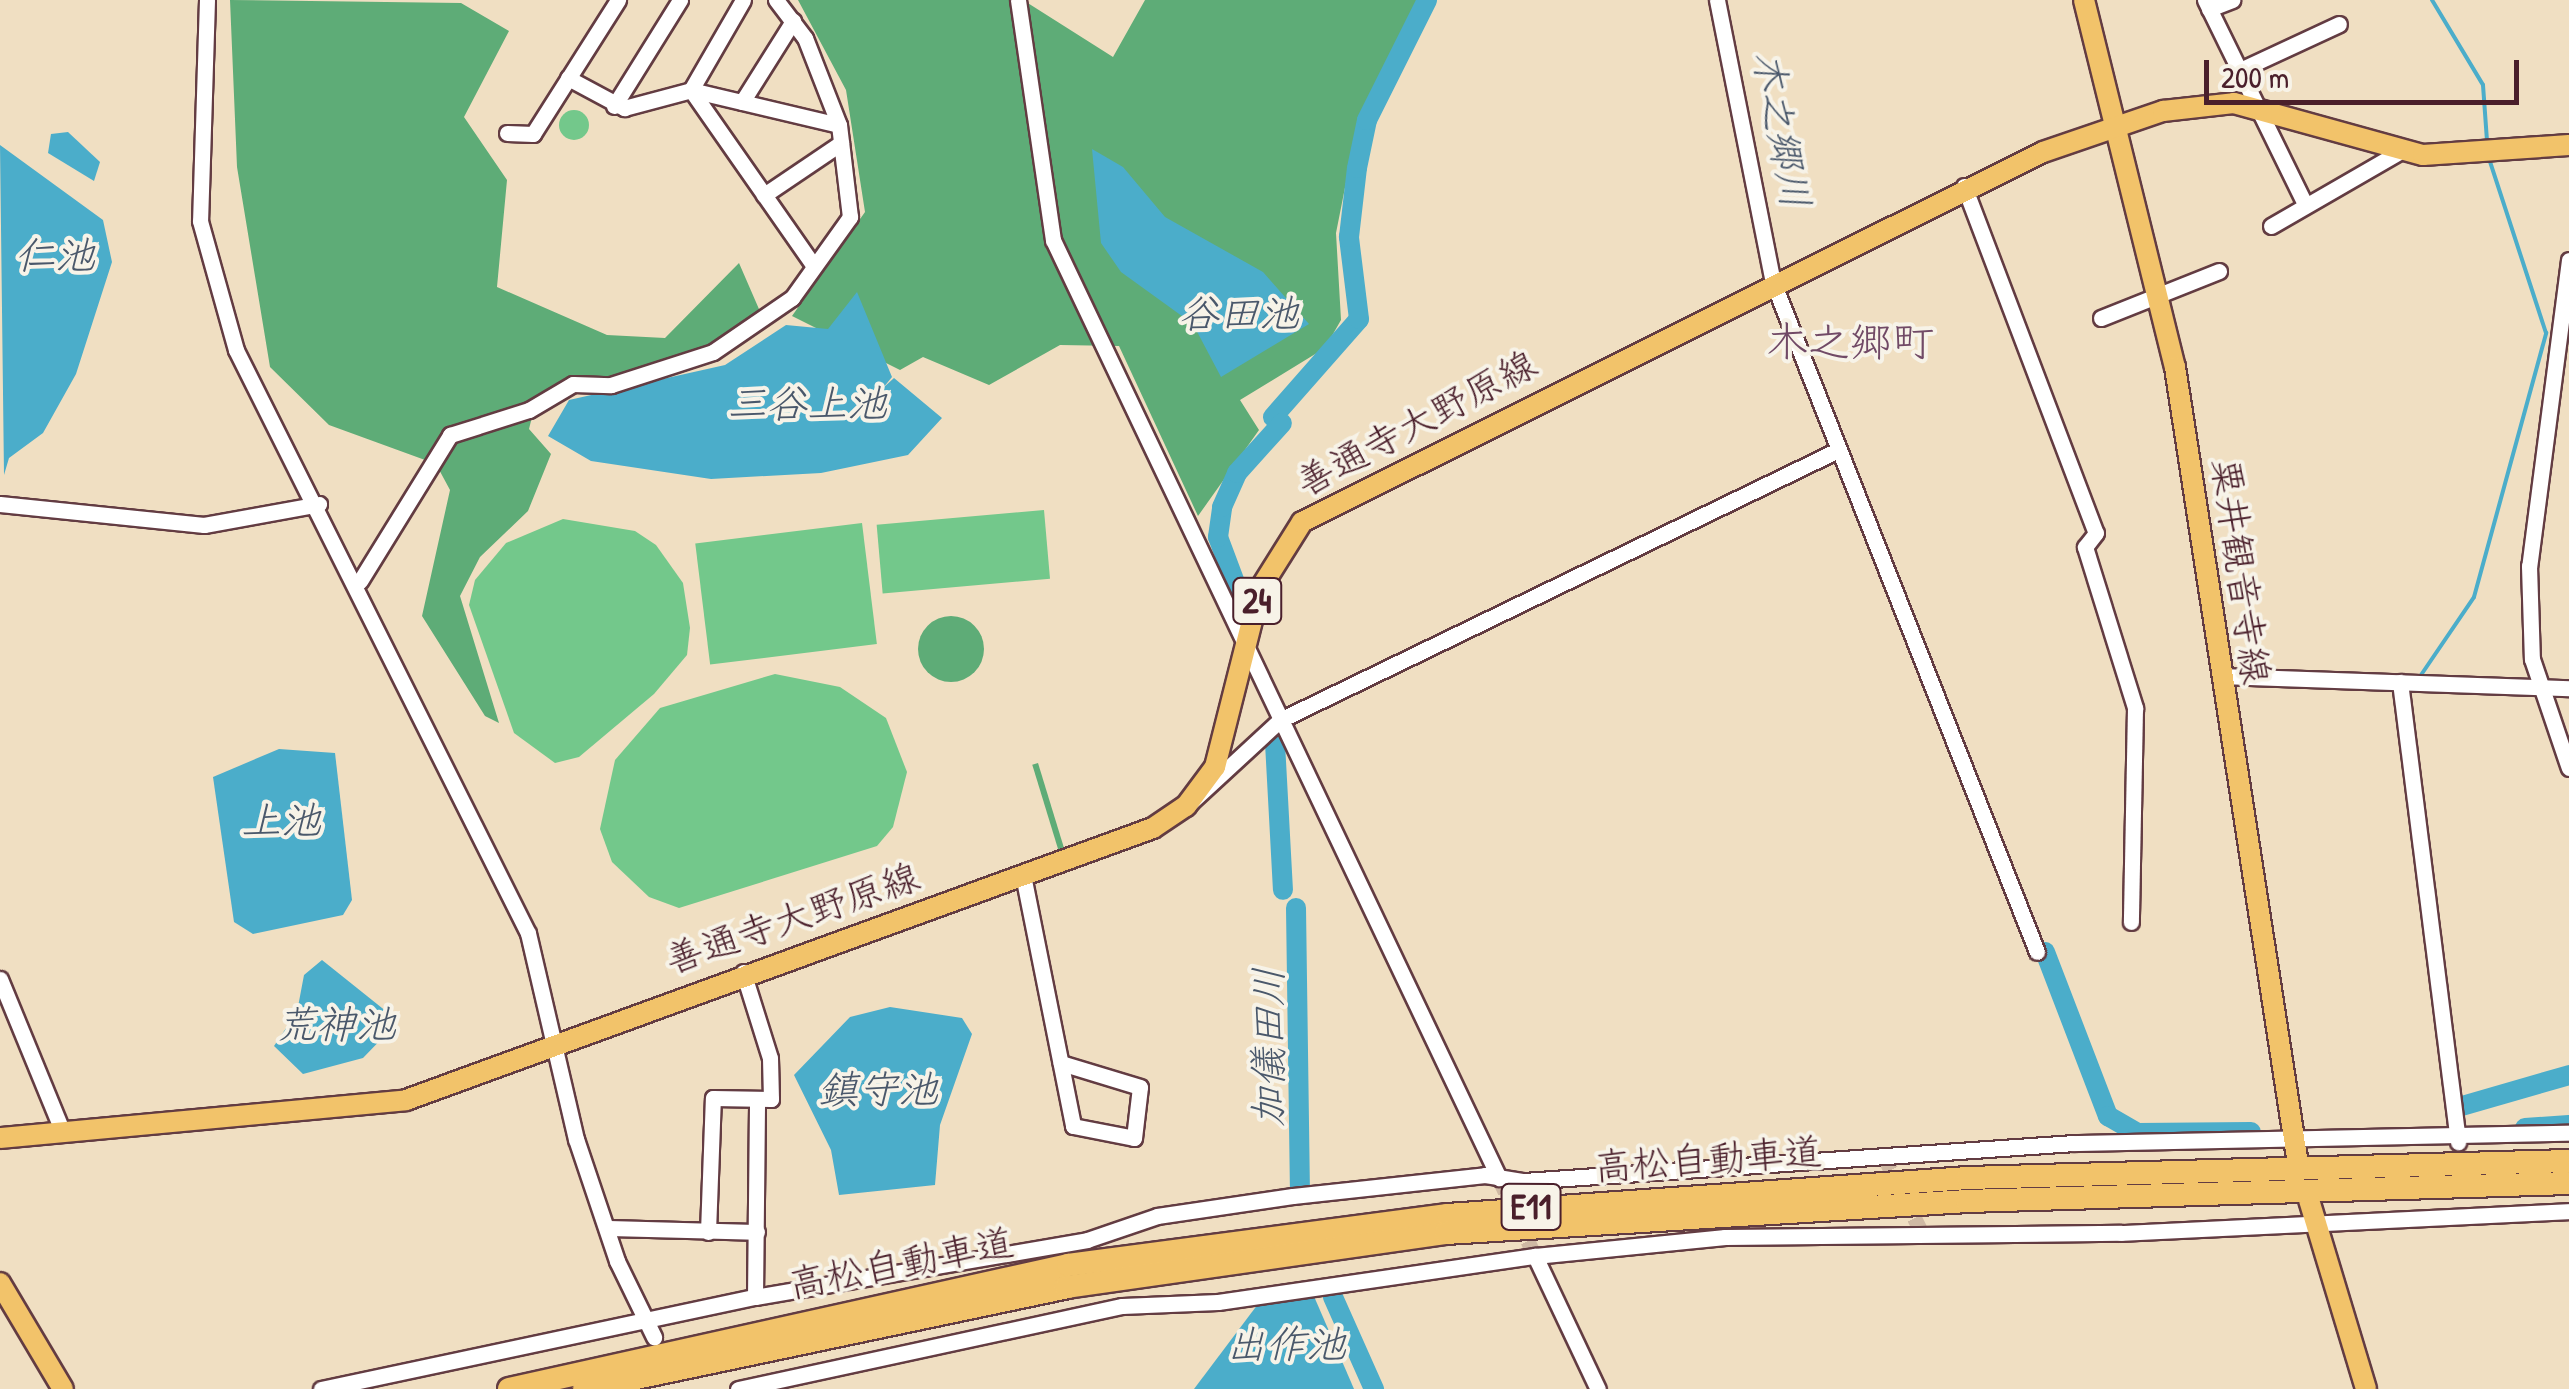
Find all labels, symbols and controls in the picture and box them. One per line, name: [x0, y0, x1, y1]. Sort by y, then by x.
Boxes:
scale bar: [2209, 40, 2524, 102]
water label: 木之郷川: [1744, 46, 1822, 212]
text: 200 m: [2221, 57, 2289, 97]
water label: 仁池: [15, 230, 95, 278]
water label: 谷田池: [1179, 288, 1299, 336]
district label: 木之郷町: [1766, 316, 1934, 366]
street label: 善通寺大野原線: [1288, 340, 1544, 506]
water label: 三谷上池: [727, 378, 887, 426]
street label: 粟井観音寺線: [2203, 455, 2279, 687]
road number: 24: [1232, 571, 1282, 631]
water label: 上池: [241, 795, 321, 843]
street label: 善通寺大野原線: [659, 853, 925, 983]
water label: 加儀田川: [1243, 967, 1291, 1127]
water label: 荒神池: [276, 999, 396, 1047]
water label: 鎮守池: [818, 1064, 938, 1112]
street label: 高松自動車道: [1593, 1128, 1823, 1190]
road number: E11: [1498, 1177, 1564, 1237]
street label: 高松自動車道: [785, 1219, 1017, 1307]
water label: 出作池: [1226, 1319, 1346, 1367]

